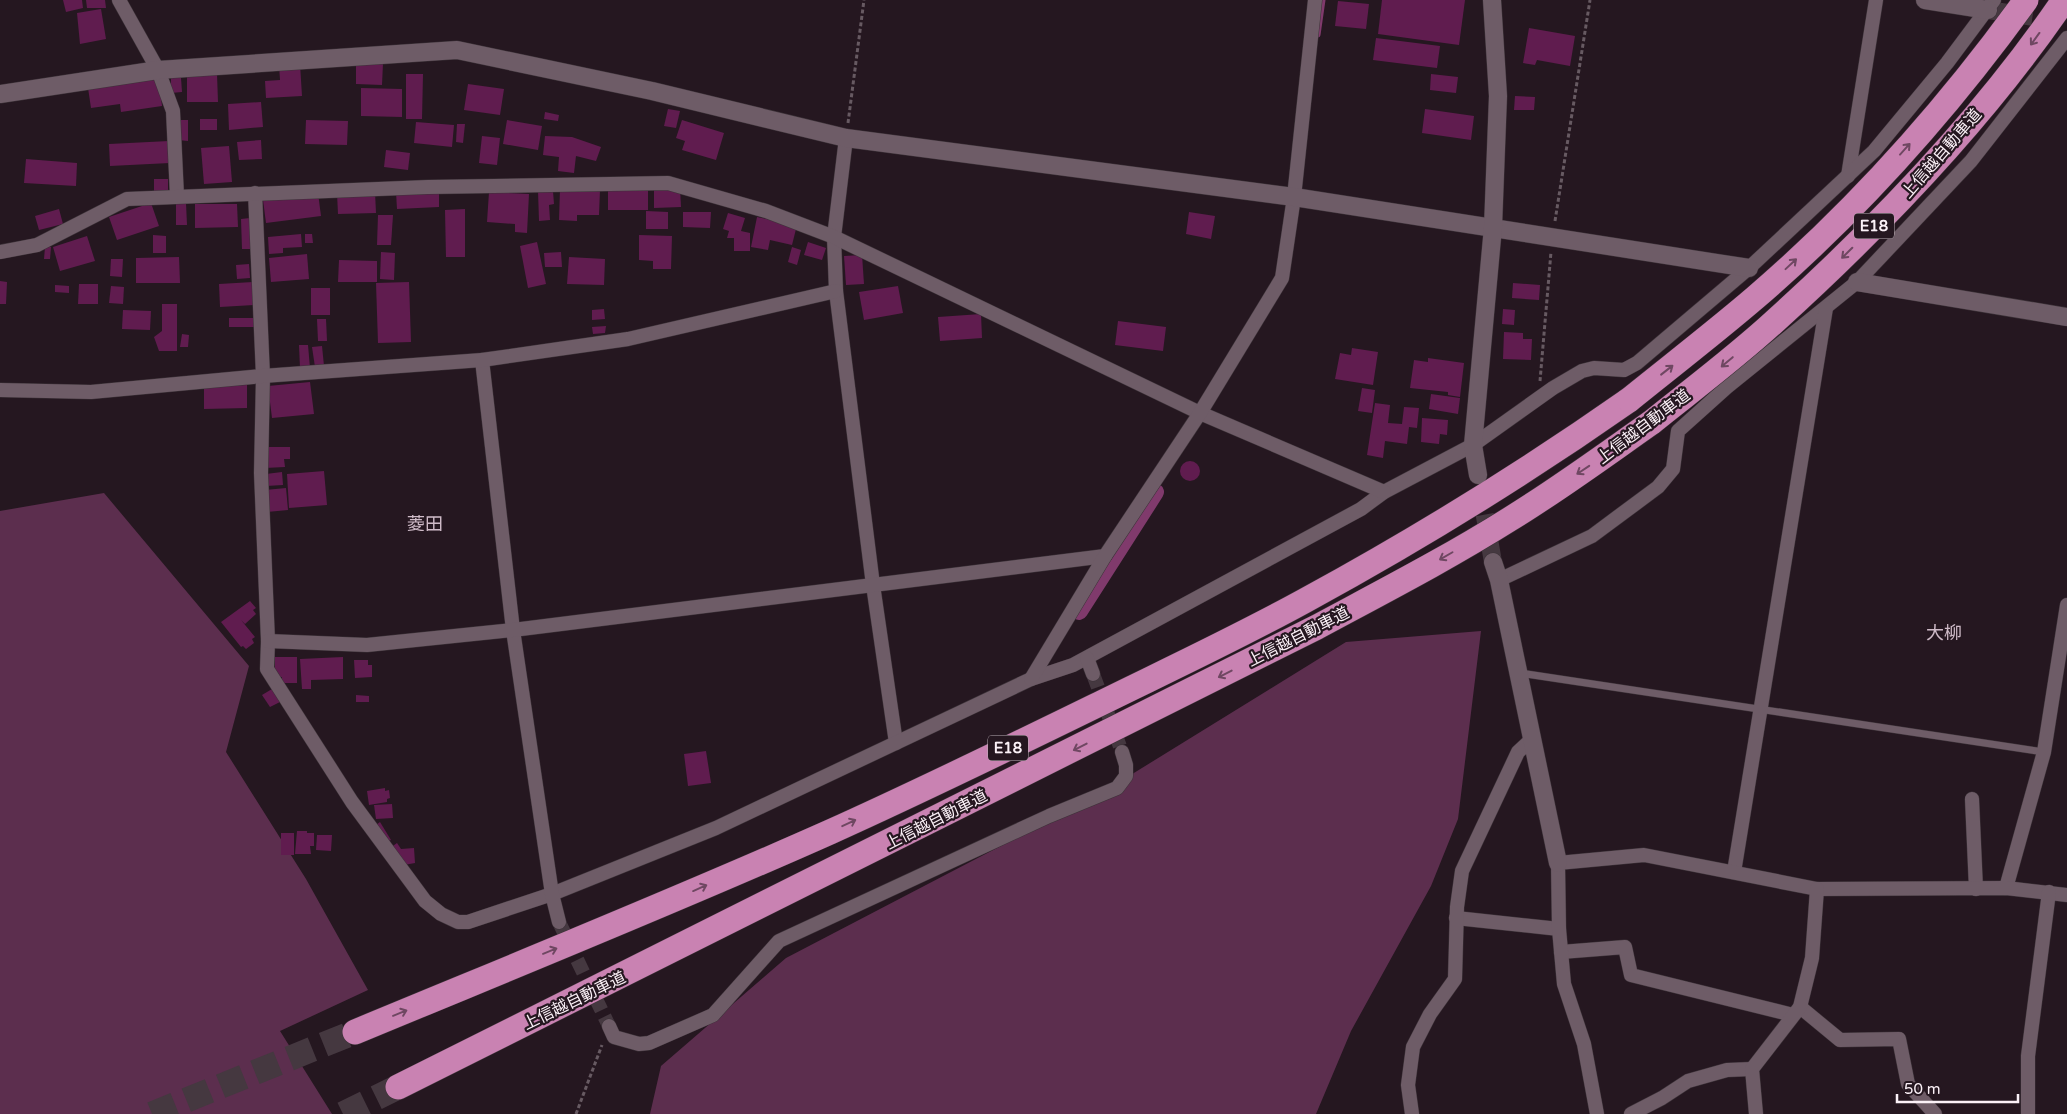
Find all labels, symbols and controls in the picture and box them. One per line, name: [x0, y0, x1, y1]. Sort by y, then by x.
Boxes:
one-way arrow: [2030, 32, 2040, 46]
street label: 上信越自動車道: [1897, 105, 1986, 202]
one-way arrow: [1899, 143, 1911, 156]
road number: E18: [1854, 214, 1894, 238]
one-way arrow: [1841, 247, 1853, 259]
one-way arrow: [1784, 259, 1797, 270]
one-way arrow: [1720, 357, 1733, 368]
one-way arrow: [1660, 364, 1673, 375]
street label: 上信越自動車道: [1593, 385, 1694, 468]
one-way arrow: [1577, 466, 1591, 476]
district label: 菱田: [407, 513, 443, 535]
one-way arrow: [1439, 552, 1453, 562]
street label: 上信越自動車道: [1244, 603, 1353, 671]
district label: 大柳: [1926, 622, 1962, 644]
one-way arrow: [1218, 670, 1233, 679]
road number: E18: [988, 736, 1028, 760]
one-way arrow: [1073, 743, 1088, 752]
street label: 上信越自動車道: [882, 786, 991, 854]
one-way arrow: [841, 818, 856, 827]
one-way arrow: [692, 883, 707, 893]
one-way arrow: [542, 946, 557, 956]
street label: 上信越自動車道: [520, 967, 629, 1034]
one-way arrow: [392, 1008, 407, 1018]
scale bar: [1897, 1072, 2018, 1104]
text: 50 m: [1904, 1080, 1941, 1098]

